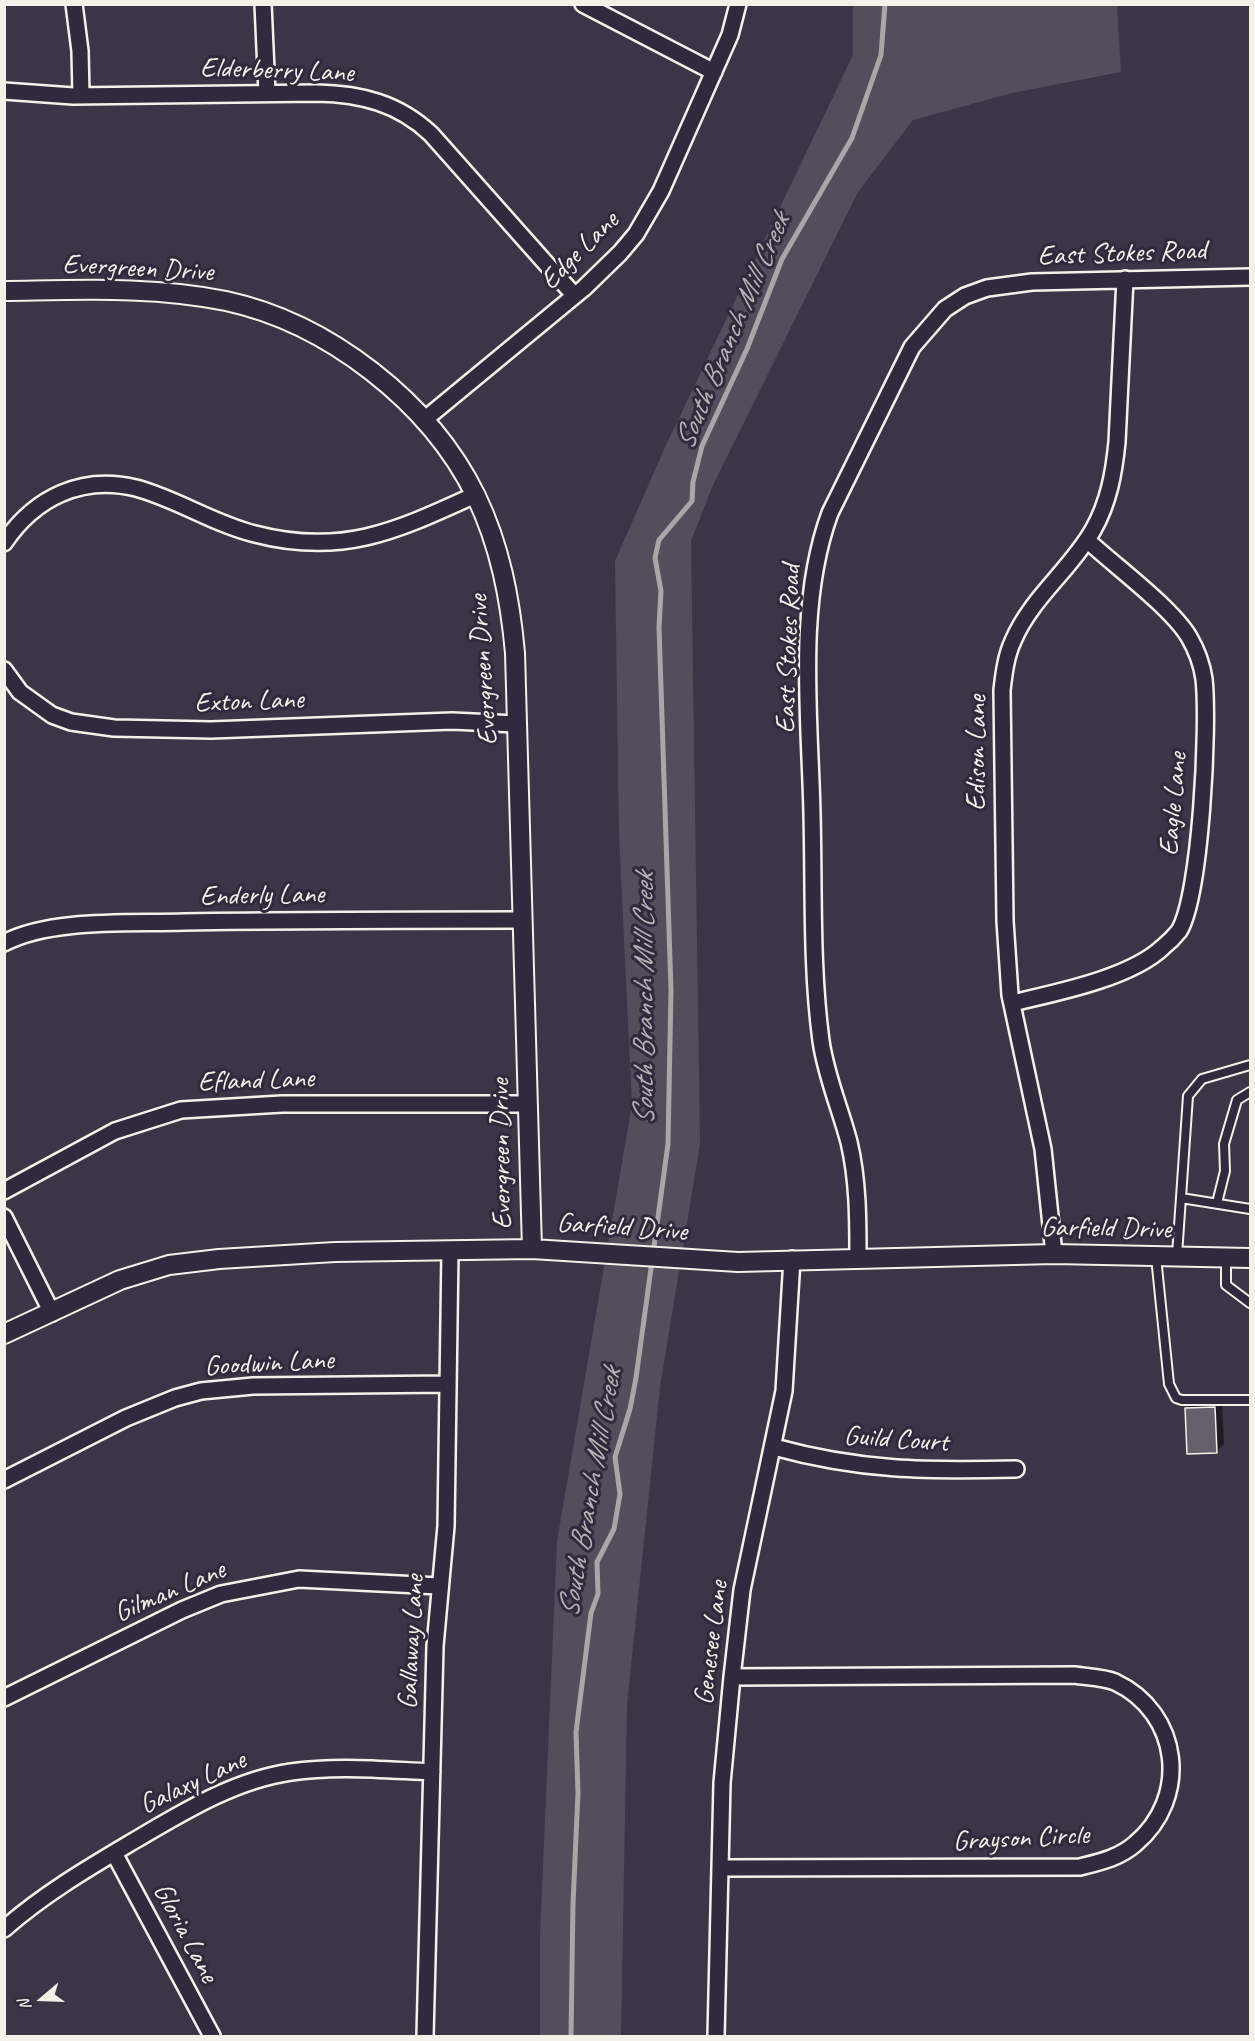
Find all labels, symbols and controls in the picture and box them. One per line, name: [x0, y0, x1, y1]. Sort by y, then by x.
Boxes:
street label: Elderberry Lane: [200, 52, 354, 90]
street label: Edge Lane: [534, 205, 626, 297]
water label: South Branch Mill Creek: [667, 209, 799, 455]
street label: East Stokes Road: [1037, 234, 1207, 274]
street label: Evergreen Drive: [62, 248, 214, 290]
street label: East Stokes Road: [769, 564, 809, 734]
street label: Evergreen Drive: [462, 594, 506, 746]
street label: Exton Lane: [194, 683, 304, 721]
street label: Edison Lane: [961, 695, 995, 811]
street label: Eagle Lane: [1153, 751, 1195, 857]
water label: South Branch Mill Creek: [627, 873, 663, 1125]
street label: Enderly Lane: [199, 878, 325, 914]
street label: Efland Lane: [197, 1062, 315, 1100]
street label: Evergreen Drive: [484, 1078, 520, 1230]
street label: Garfield Drive: [556, 1207, 688, 1249]
street label: Garfield Drive: [1040, 1211, 1172, 1247]
street label: Goodwin Lane: [204, 1344, 334, 1384]
water label: South Branch Mill Creek: [551, 1366, 631, 1620]
street label: Guild Court: [843, 1420, 949, 1460]
street label: Gilman Lane: [109, 1554, 231, 1630]
street label: Gallaway Lane: [392, 1574, 432, 1710]
street label: Genesee Lane: [688, 1579, 736, 1707]
street label: Galaxy Lane: [134, 1744, 252, 1822]
street label: Grayson Circle: [952, 1819, 1090, 1859]
street label: Gloria Lane: [145, 1877, 225, 1989]
north arrow: [12, 1969, 72, 2029]
text: N: [14, 1997, 36, 2013]

